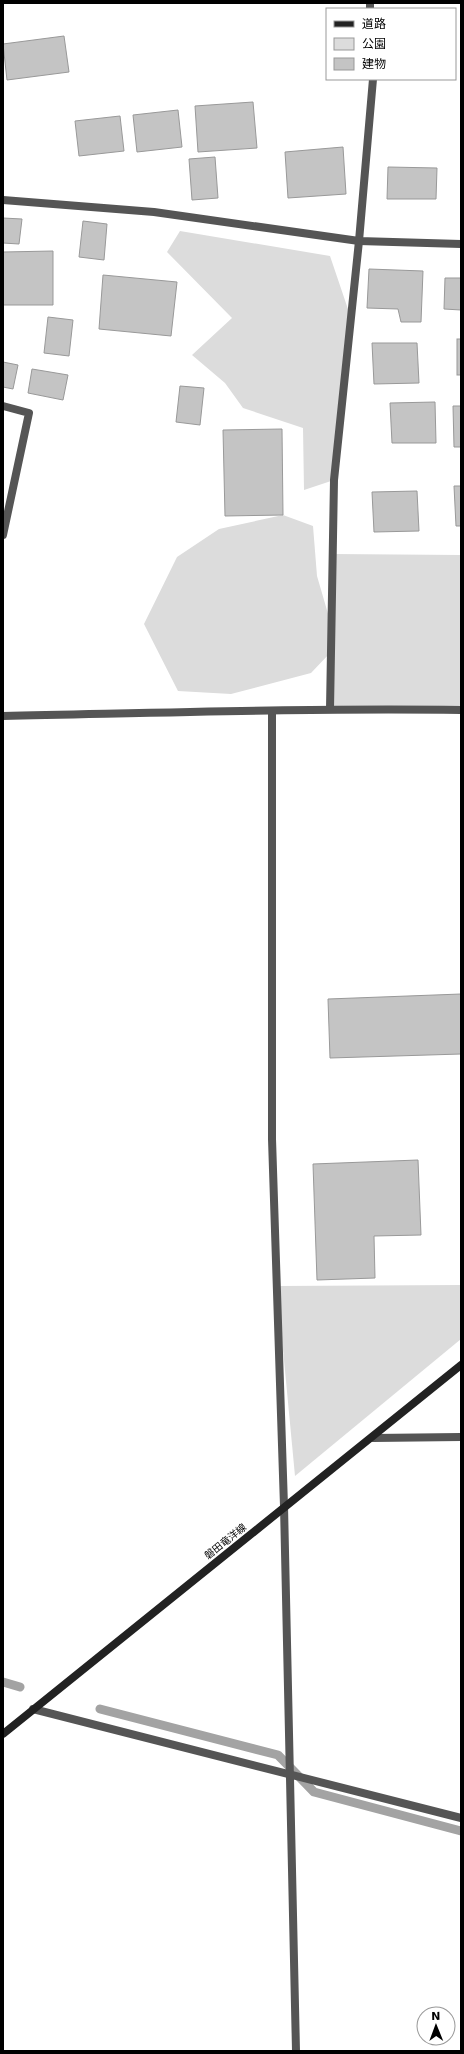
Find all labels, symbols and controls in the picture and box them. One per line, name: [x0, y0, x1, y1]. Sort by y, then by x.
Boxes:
legend: [326, 8, 456, 80]
text: 道路: [362, 17, 386, 31]
text: 公園: [362, 37, 386, 51]
text: 建物: [362, 57, 386, 71]
street label: 磐田竜洋線: [202, 1521, 248, 1561]
north arrow: [416, 2006, 456, 2046]
text: N: [431, 2010, 441, 2023]

